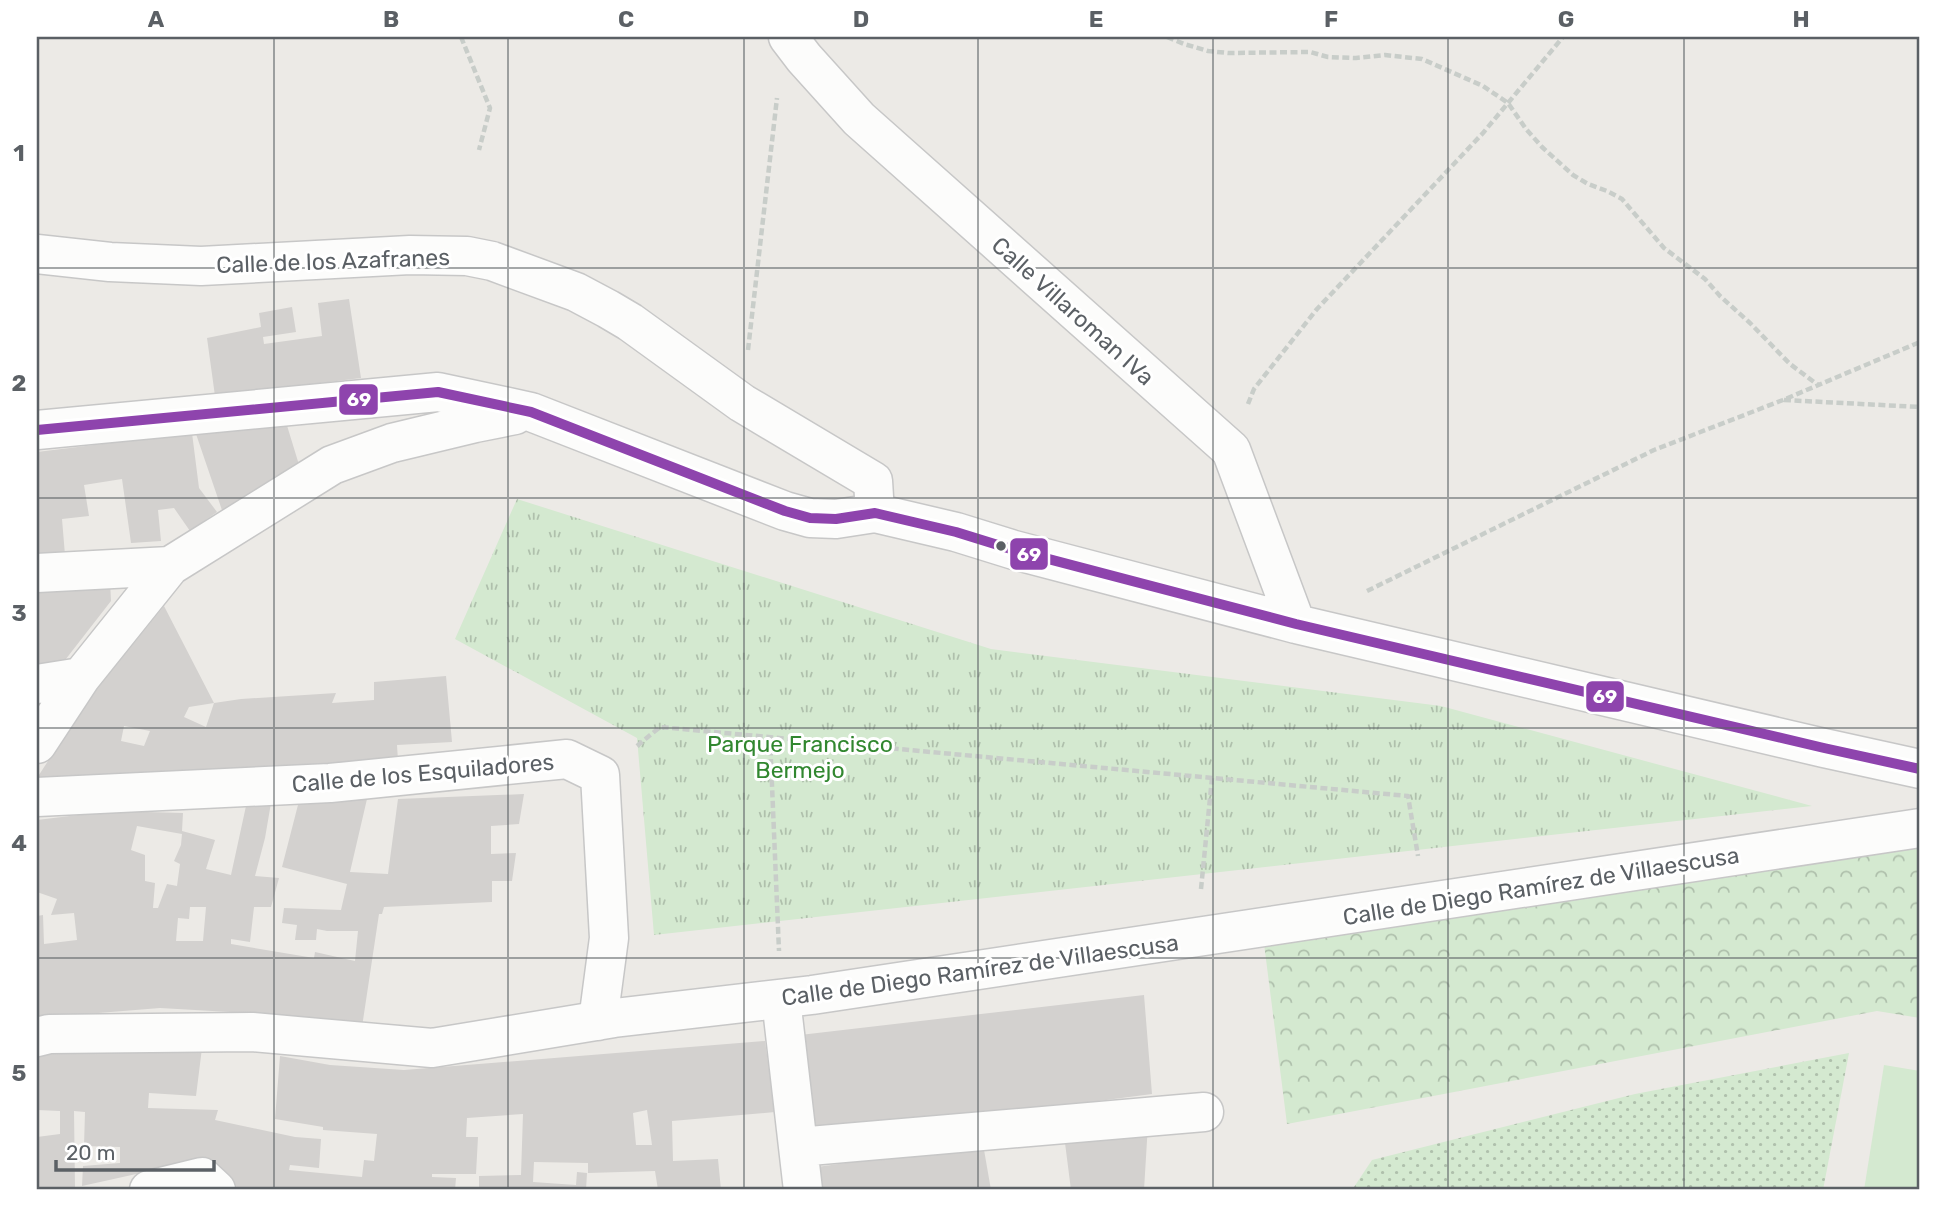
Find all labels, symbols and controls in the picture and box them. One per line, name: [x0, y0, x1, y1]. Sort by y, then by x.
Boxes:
text: A: [148, 5, 165, 33]
text: B: [383, 5, 399, 33]
text: C: [618, 5, 634, 33]
text: D: [853, 5, 869, 33]
text: E: [1089, 5, 1103, 33]
text: F: [1324, 5, 1338, 33]
text: G: [1558, 5, 1574, 33]
text: H: [1792, 5, 1810, 33]
text: 1: [13, 139, 25, 167]
street label: Calle Villaroman IVa: [986, 231, 1160, 391]
street label: Calle de los Azafranes: [216, 243, 450, 279]
text: 2: [12, 369, 26, 397]
line badge: 69: [338, 383, 379, 416]
text: 69: [347, 388, 371, 411]
line badge: 69: [1009, 537, 1049, 571]
unlabelled marker: [994, 539, 1008, 553]
text: 69: [1017, 543, 1041, 566]
text: 3: [11, 599, 27, 627]
line badge: 69: [1585, 680, 1625, 713]
text: 69: [1593, 685, 1617, 708]
park label: Parque Francisco Bermejo: [707, 730, 893, 784]
street label: Calle de los Esquiladores: [291, 748, 555, 798]
text: 4: [11, 829, 27, 857]
street label: Calle de Diego Ramírez de Villaescusa: [1341, 841, 1741, 931]
street label: Calle de Diego Ramírez de Villaescusa: [780, 928, 1180, 1012]
text: 5: [12, 1059, 27, 1087]
scale bar: [56, 1129, 214, 1173]
text: 20 m: [66, 1140, 115, 1165]

